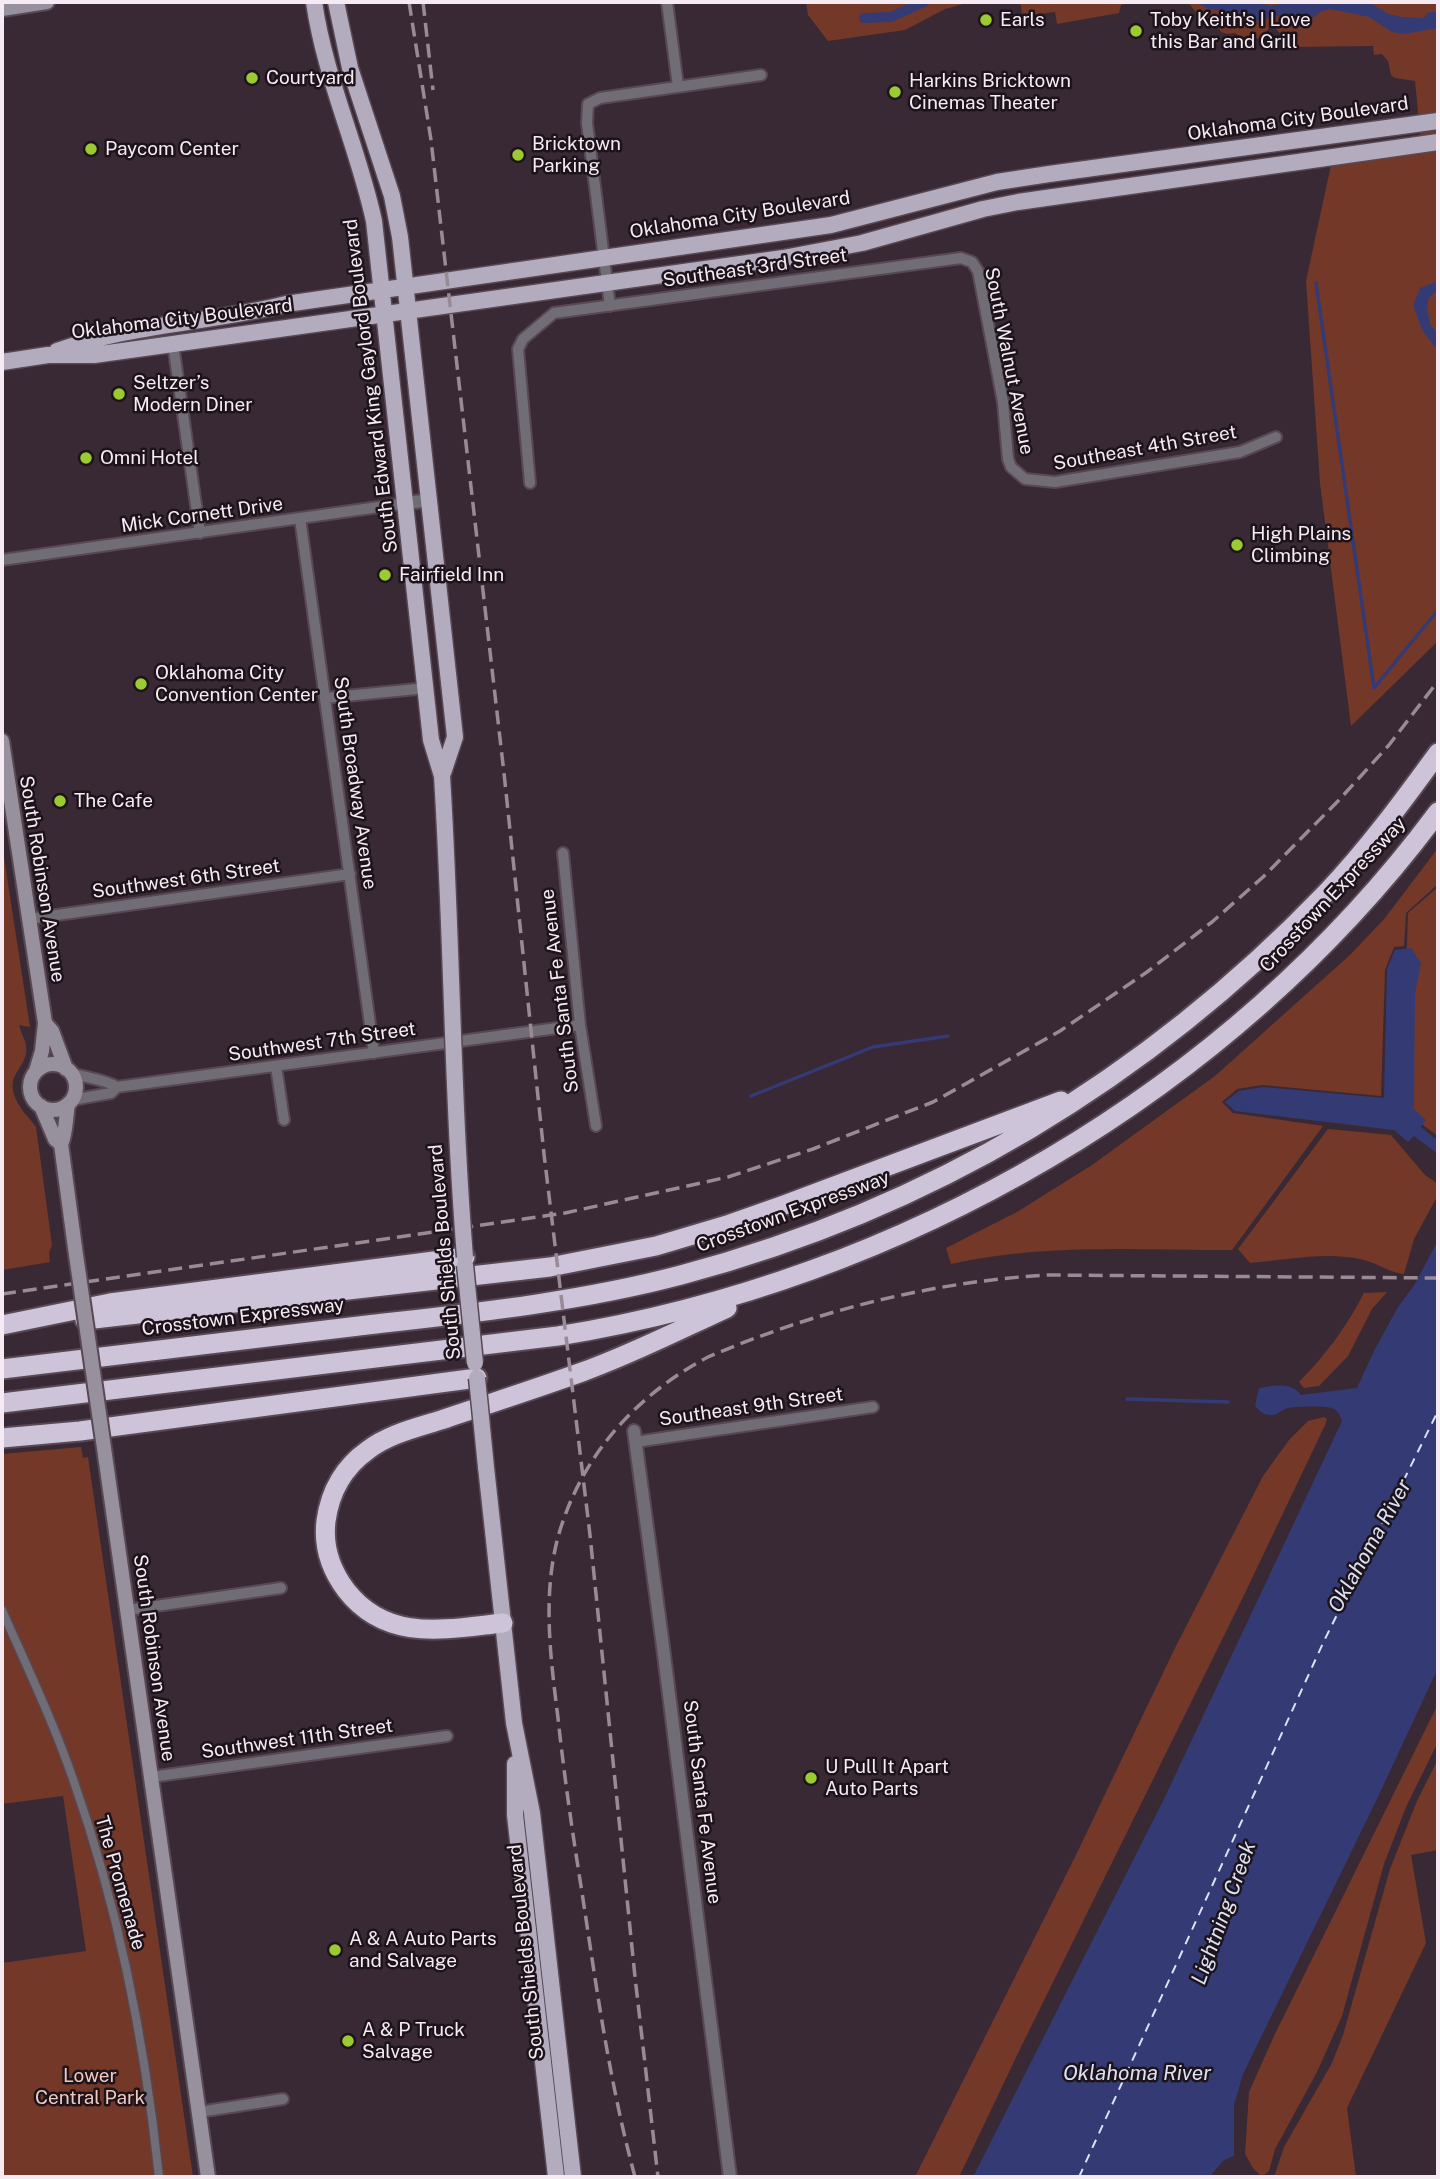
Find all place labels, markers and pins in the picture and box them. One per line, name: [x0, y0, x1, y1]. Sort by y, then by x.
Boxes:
place label: Earls: [1000, 9, 1045, 31]
place label: Toby Keith's I Love this Bar and Grill: [1150, 9, 1311, 53]
marker: Earls: [978, 12, 994, 28]
marker: Toby Keith's I Love this Bar and Grill: [1128, 23, 1144, 39]
place label: Courtyard: [266, 67, 355, 89]
marker: Courtyard: [244, 70, 260, 86]
place label: Harkins Bricktown Cinemas Theater: [909, 70, 1071, 114]
marker: Harkins Bricktown Cinemas Theater: [887, 84, 903, 100]
place label: Bricktown Parking: [532, 133, 621, 177]
place label: Paycom Center: [105, 138, 239, 160]
marker: Paycom Center: [83, 141, 99, 157]
marker: Bricktown Parking: [510, 147, 526, 163]
place label: Seltzer’s Modern Diner: [133, 372, 253, 416]
marker: Seltzer’s Modern Diner: [111, 386, 127, 402]
place label: Omni Hotel: [100, 447, 199, 469]
marker: Omni Hotel: [78, 450, 94, 466]
place label: High Plains Climbing: [1251, 523, 1351, 567]
marker: High Plains Climbing: [1229, 537, 1245, 553]
place label: Fairfield Inn: [399, 564, 504, 586]
marker: Fairfield Inn: [377, 567, 393, 583]
place label: Oklahoma City Convention Center: [155, 662, 318, 706]
marker: Oklahoma City Convention Center: [133, 676, 149, 692]
place label: The Cafe: [74, 790, 153, 812]
marker: The Cafe: [52, 793, 68, 809]
place label: U Pull It Apart Auto Parts: [825, 1756, 949, 1800]
marker: U Pull It Apart Auto Parts: [803, 1770, 819, 1786]
place label: A & A Auto Parts and Salvage: [349, 1928, 497, 1972]
marker: A & A Auto Parts and Salvage: [327, 1942, 343, 1958]
place label: A & P Truck Salvage: [362, 2019, 465, 2063]
marker: A & P Truck Salvage: [340, 2033, 356, 2049]

